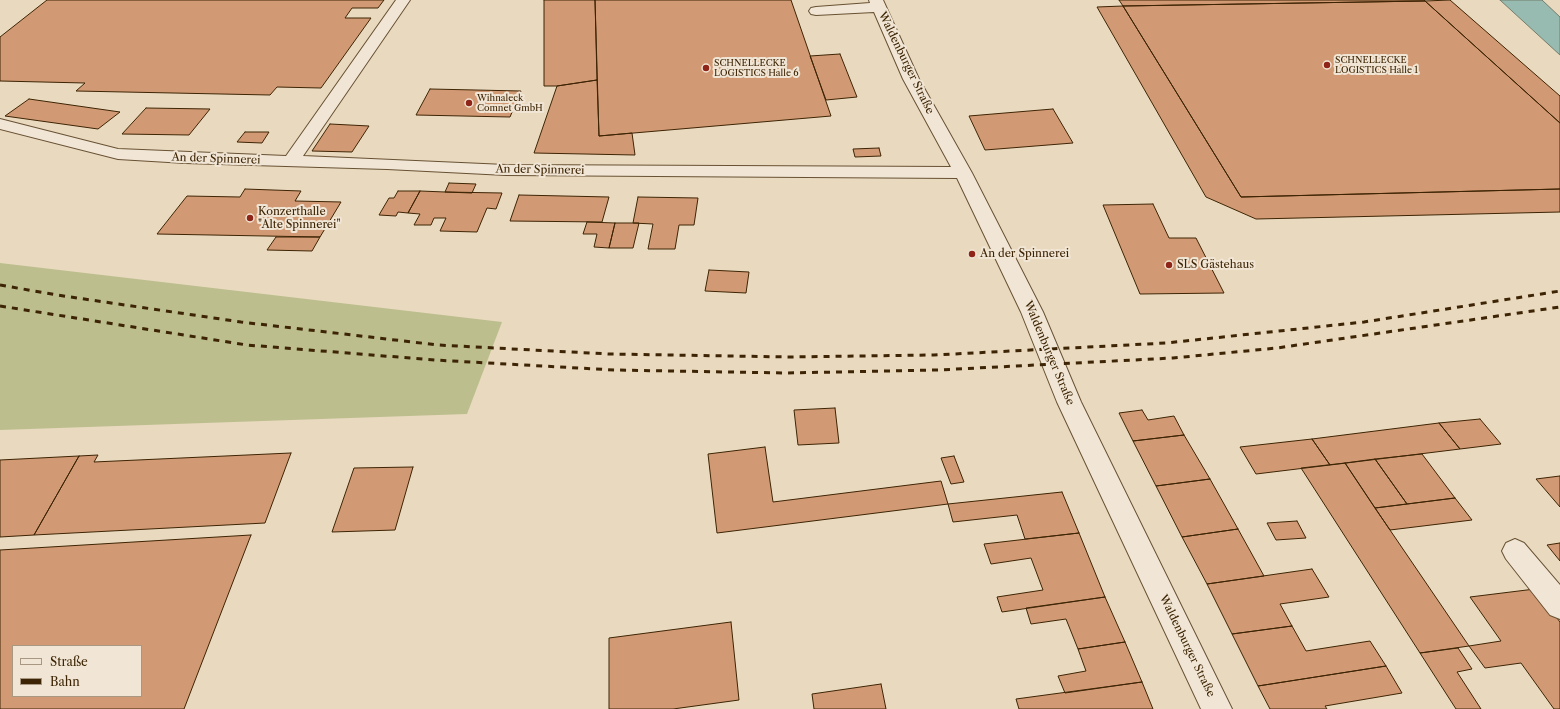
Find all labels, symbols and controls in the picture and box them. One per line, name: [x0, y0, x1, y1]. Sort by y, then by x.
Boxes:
street label: Waldenburger Straße: [876, 10, 936, 116]
place label: SCHNELLECKE LOGISTICS Halle 1: [1335, 55, 1418, 76]
place label: SCHNELLECKE LOGISTICS Halle 6: [714, 58, 799, 79]
marker: SCHNELLECKE LOGISTICS Halle 1: [1322, 60, 1332, 70]
marker: SCHNELLECKE LOGISTICS Halle 6: [701, 63, 711, 73]
place label: Wihnaleck Comnet GmbH: [477, 93, 543, 114]
marker: Wihnaleck Comnet GmbH: [464, 98, 474, 108]
street label: An der Spinnerei: [171, 151, 261, 167]
street label: An der Spinnerei: [495, 163, 585, 177]
place label: Konzerthalle "Alte Spinnerei": [258, 205, 340, 231]
marker: Konzerthalle "Alte Spinnerei": [245, 213, 255, 223]
place label: An der Spinnerei: [980, 247, 1069, 261]
marker: An der Spinnerei: [967, 249, 977, 259]
place label: SLS Gästehaus: [1177, 258, 1254, 272]
marker: SLS Gästehaus: [1164, 260, 1174, 270]
street label: Waldenburger Straße: [1021, 299, 1077, 407]
street label: Waldenburger Straße: [1157, 593, 1217, 699]
legend: [12, 645, 142, 697]
text: Straße: [50, 654, 88, 669]
text: Bahn: [50, 674, 80, 689]

